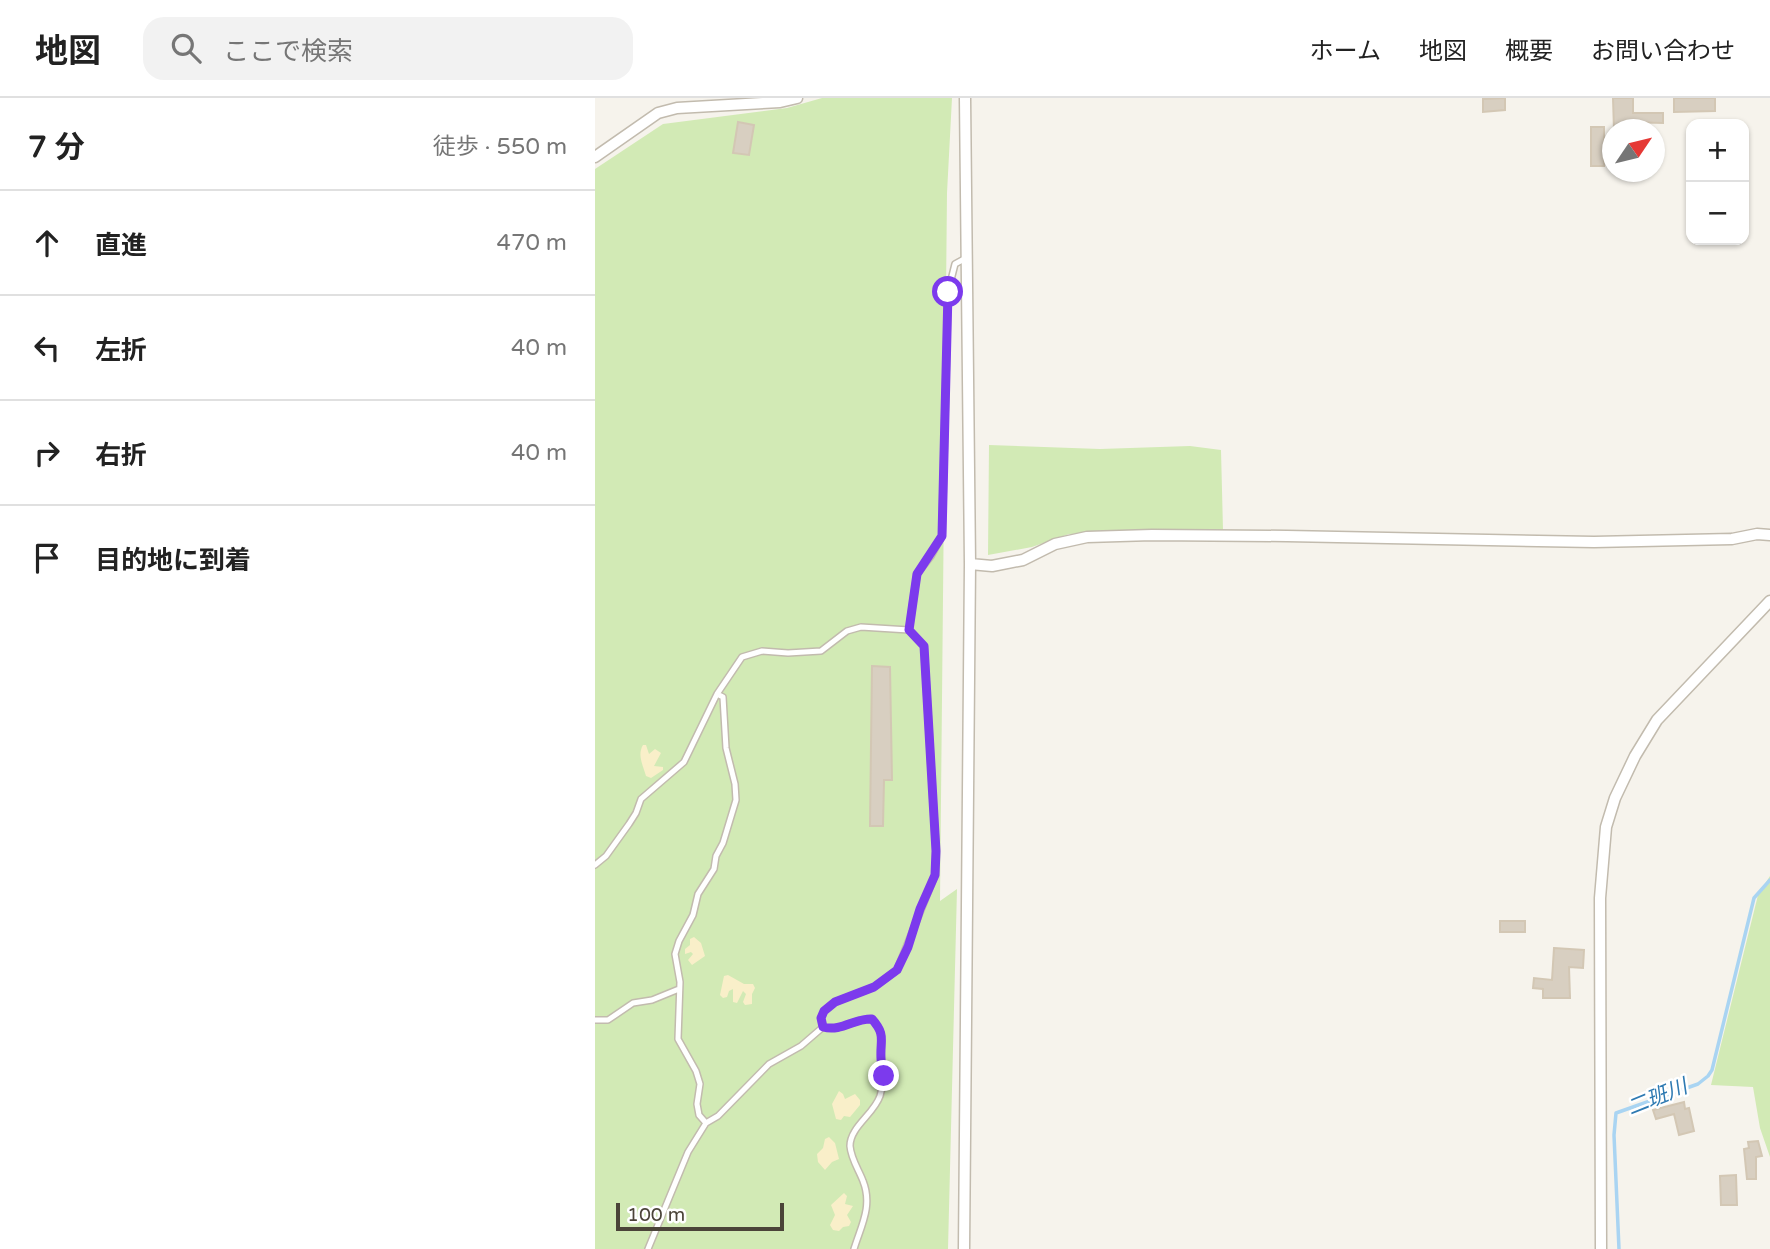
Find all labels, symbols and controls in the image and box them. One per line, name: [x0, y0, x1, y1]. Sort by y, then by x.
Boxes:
search box: [143, 17, 633, 80]
icon: search: [167, 29, 205, 67]
text: 地図: [35, 32, 101, 71]
text: ここで検索: [223, 36, 353, 67]
text: ホーム: [1310, 37, 1381, 66]
text: 地図: [1419, 37, 1467, 66]
text: 概要: [1505, 37, 1553, 66]
text: お問い合わせ: [1591, 37, 1735, 66]
north arrow: [1602, 119, 1665, 182]
map controls: [1686, 119, 1749, 245]
button: +: [1686, 119, 1749, 182]
text: 7 分: [28, 129, 85, 166]
text: 徒歩 · 550 m: [433, 133, 567, 161]
button: −: [1686, 182, 1749, 245]
icon: ahead: [28, 224, 66, 262]
text: 470 m: [497, 229, 567, 257]
text: 直進: [95, 230, 147, 261]
route start: [932, 276, 963, 307]
icon: left: [28, 329, 66, 367]
text: 40 m: [511, 334, 567, 362]
text: 左折: [95, 335, 147, 366]
icon: right: [28, 434, 66, 472]
text: 40 m: [511, 439, 567, 467]
text: 右折: [95, 440, 147, 471]
icon: arrive: [28, 539, 66, 577]
text: 目的地に到着: [95, 545, 251, 576]
route end: [868, 1060, 899, 1091]
water label: 二班川: [1623, 1073, 1693, 1121]
scale bar: [616, 1200, 784, 1232]
text: 100 m: [627, 1204, 685, 1226]

